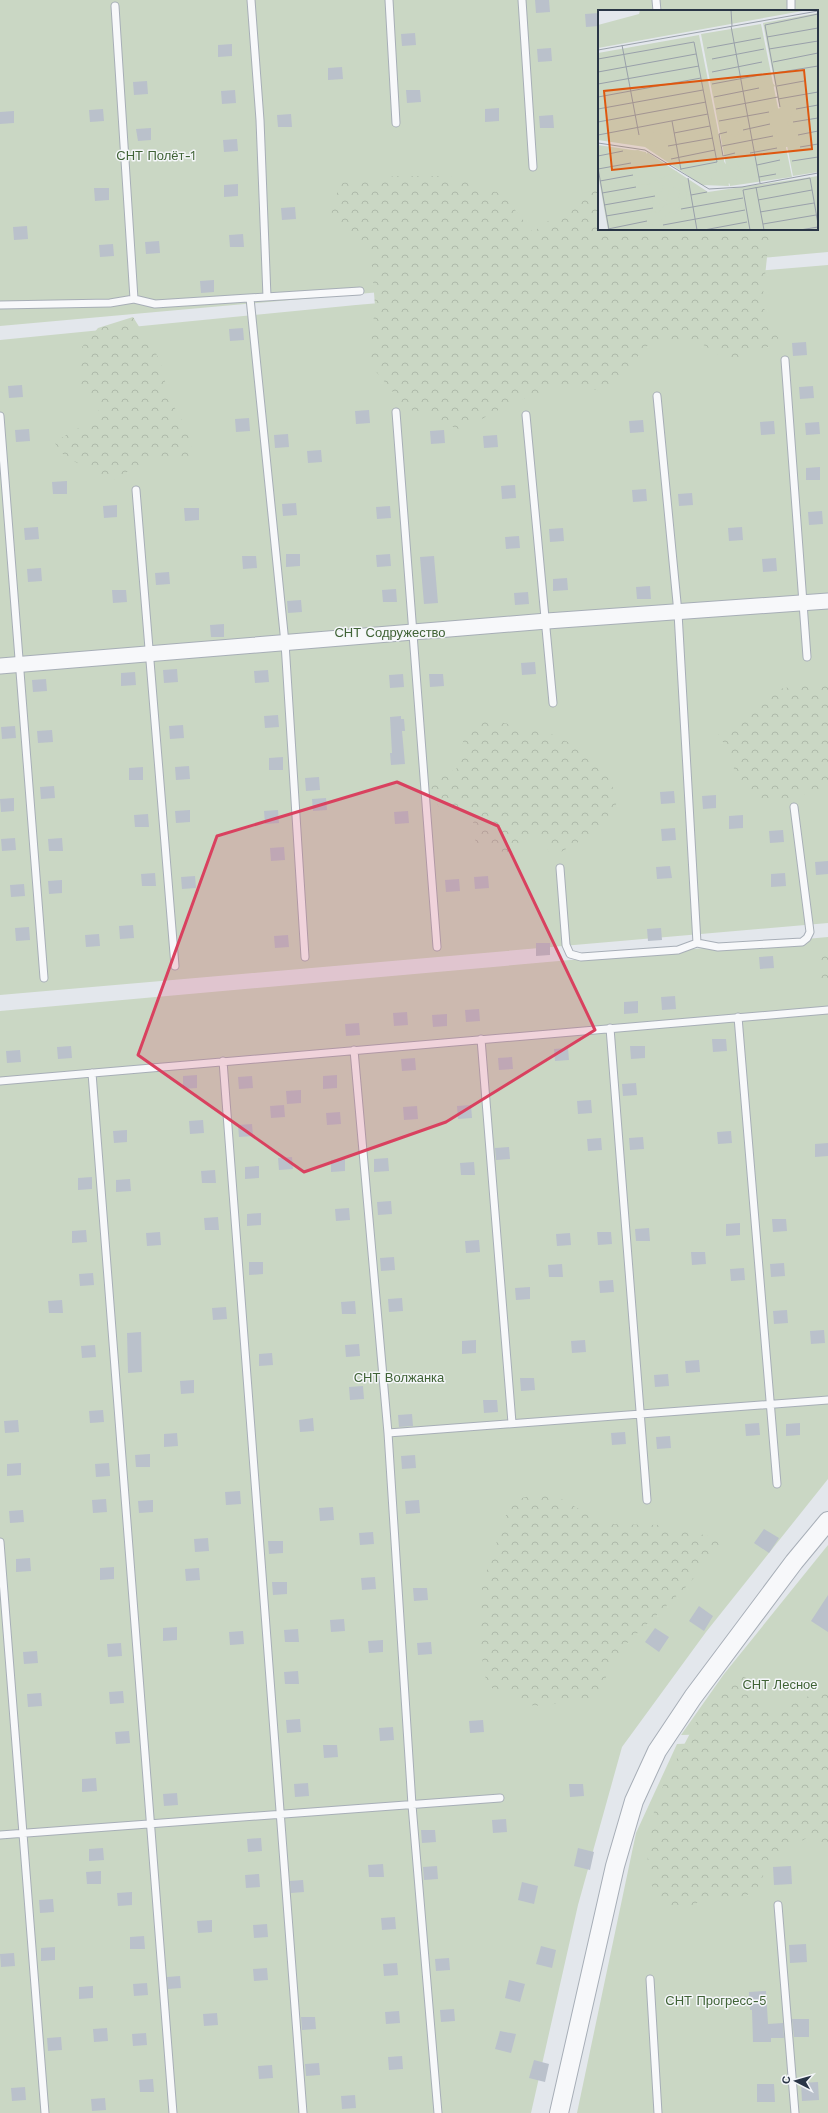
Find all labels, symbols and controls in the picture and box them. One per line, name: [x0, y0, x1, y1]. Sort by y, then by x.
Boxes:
inset map: [598, 10, 818, 230]
park label: СНТ Полёт-1: [116, 148, 196, 163]
park label: СНТ Содружество: [334, 625, 446, 640]
park label: СНТ Волжанка: [354, 1370, 445, 1385]
park label: СНТ Лесное: [742, 1677, 818, 1692]
park label: СНТ Прогресс-5: [665, 1993, 767, 2008]
north arrow: [776, 2061, 816, 2101]
text: С: [780, 2075, 793, 2085]

